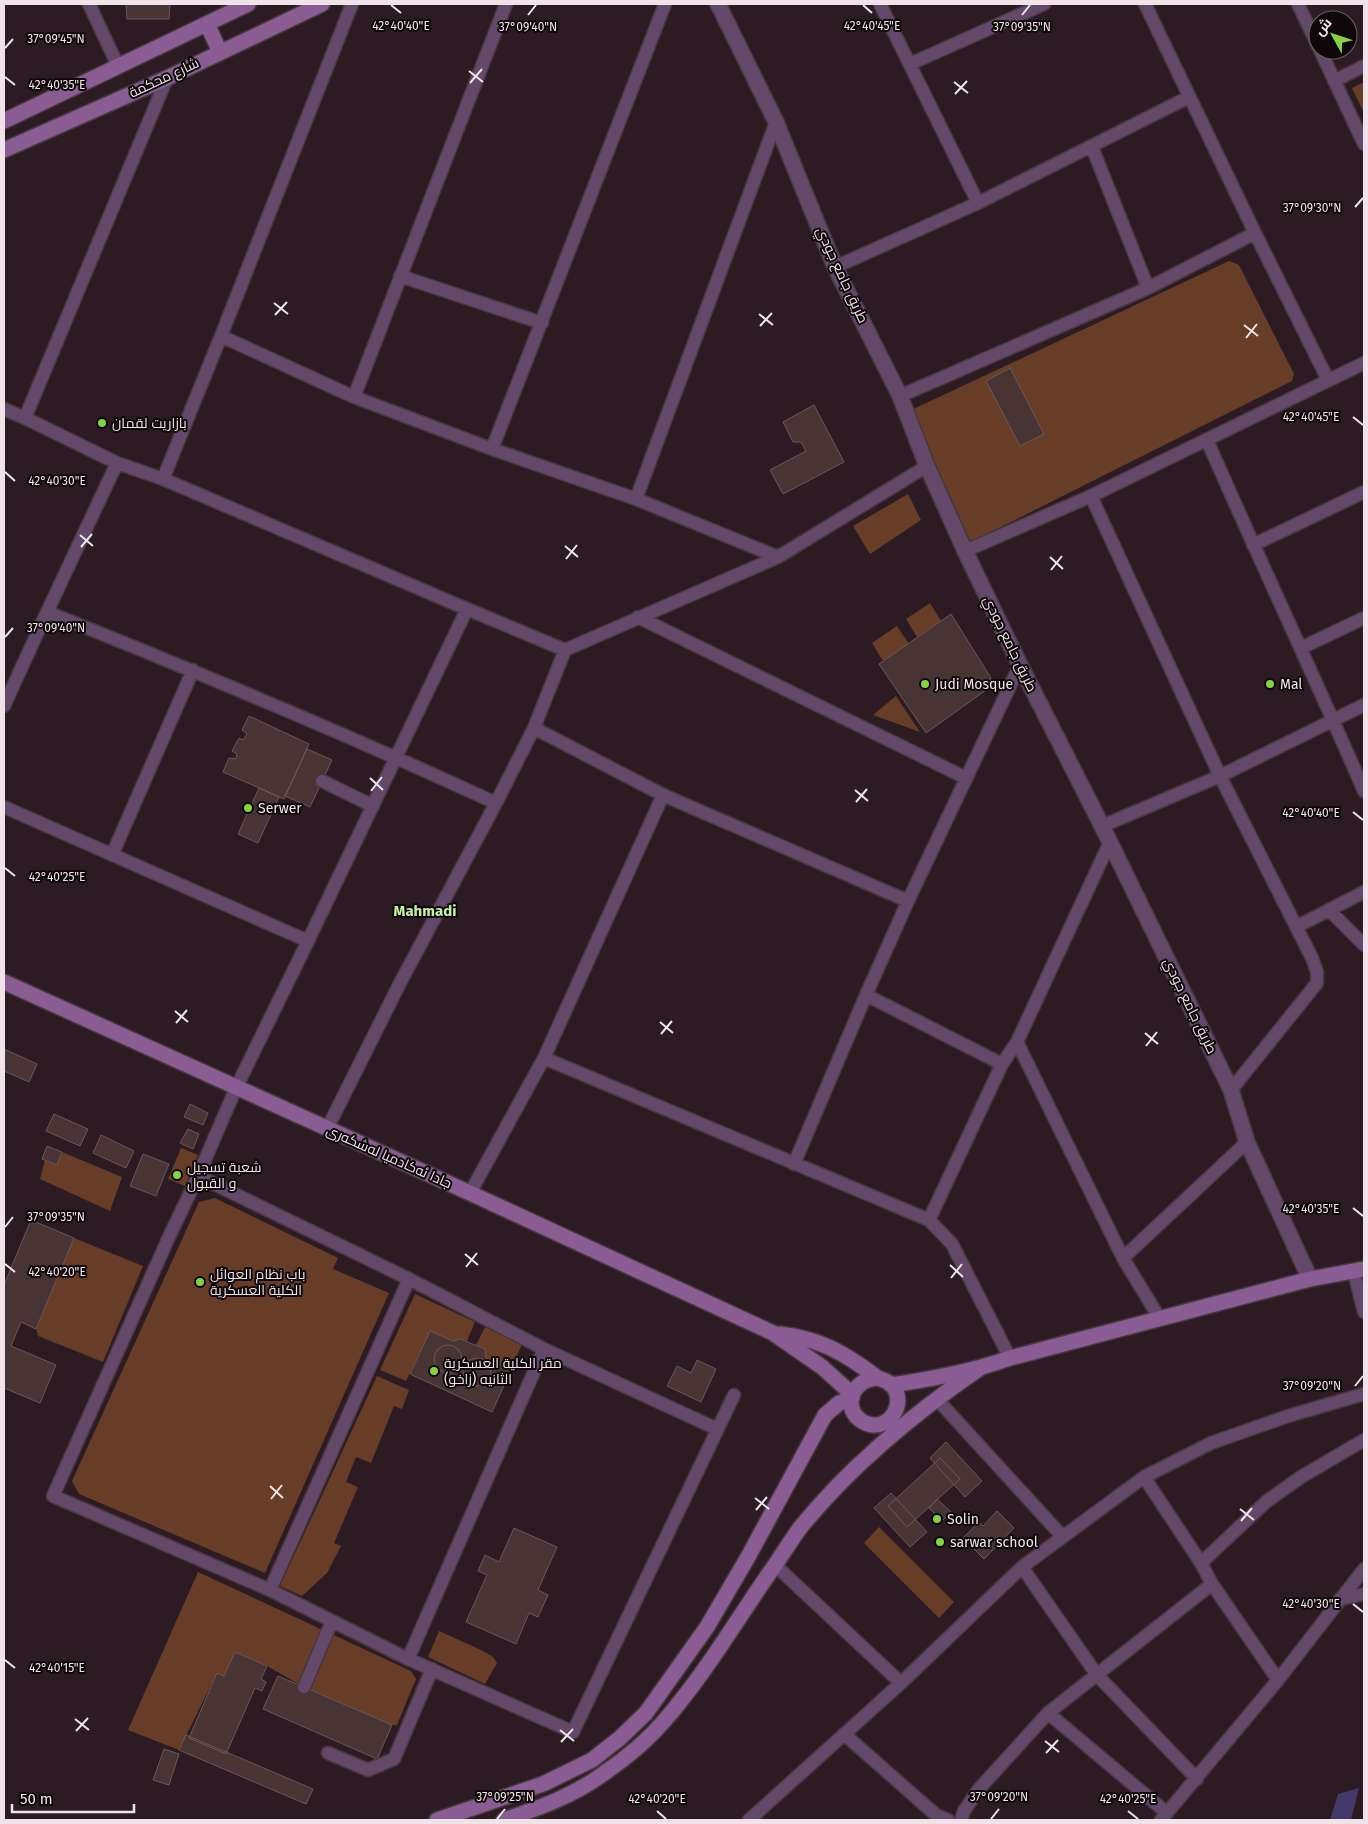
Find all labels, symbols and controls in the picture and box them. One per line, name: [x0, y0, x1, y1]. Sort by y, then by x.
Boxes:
north arrow: [1308, 10, 1358, 60]
text: ش: [1311, 15, 1336, 39]
text: 42°40'40"E: [372, 19, 430, 33]
text: 42°40'45"E: [844, 19, 900, 33]
text: 37°09'40"N: [499, 20, 557, 34]
text: 37°09'35"N: [993, 20, 1051, 34]
text: 37°09'45"N: [27, 32, 85, 46]
street label: شارع محكمة: [126, 54, 202, 102]
text: 42°40'35"E: [29, 78, 85, 92]
text: 37°09'30"N: [1283, 201, 1341, 215]
street label: طريق جامع جودي: [810, 224, 872, 327]
text: 42°40'45"E: [1283, 410, 1339, 424]
place label: بازاريت لقمان: [112, 415, 187, 432]
marker: بازاريت لقمان: [96, 417, 108, 429]
text: 42°40'30"E: [28, 474, 86, 488]
street label: طريق جامع جودي: [977, 593, 1041, 696]
text: 37°09'40"N: [27, 621, 85, 635]
place label: Judi Mosque: [935, 676, 1013, 693]
place label: Mal: [1280, 676, 1302, 693]
marker: Judi Mosque: [919, 678, 931, 690]
marker: Mal: [1264, 678, 1276, 690]
place label: Serwer: [258, 800, 302, 817]
marker: Serwer: [242, 802, 254, 814]
text: 42°40'40"E: [1282, 806, 1340, 820]
text: 42°40'25"E: [29, 870, 85, 884]
district label: Mahmadi: [394, 902, 456, 920]
street label: طريق جامع جودي: [1157, 955, 1221, 1058]
street label: جادا ئه‌كادميا له‌شكه‌رى: [324, 1122, 454, 1192]
place label: شعبة تسجيل و القبول: [187, 1159, 262, 1192]
marker: شعبة تسجيل و القبول: [171, 1169, 183, 1181]
text: 42°40'35"E: [1283, 1202, 1339, 1216]
text: 37°09'35"N: [27, 1210, 85, 1224]
text: 42°40'20"E: [28, 1265, 86, 1279]
place label: باب نظام العوائل الكلية العسكرية: [210, 1266, 305, 1299]
marker: باب نظام العوائل الكلية العسكرية: [194, 1276, 206, 1288]
place label: مقر الكلية العسكرية الثانيه (زاخو): [444, 1355, 562, 1388]
marker: مقر الكلية العسكرية الثانيه (زاخو): [428, 1365, 440, 1377]
text: 37°09'20"N: [1283, 1379, 1341, 1393]
place label: Solin: [947, 1511, 979, 1528]
marker: Solin: [931, 1513, 943, 1525]
place label: sarwar school: [950, 1534, 1038, 1551]
marker: sarwar school: [934, 1536, 946, 1548]
text: 42°40'30"E: [1282, 1597, 1340, 1611]
text: 42°40'15"E: [29, 1661, 85, 1675]
scale bar: [12, 1782, 135, 1814]
text: 50 m: [20, 1790, 53, 1808]
text: 37°09'25"N: [476, 1790, 534, 1804]
text: 37°09'20"N: [970, 1790, 1028, 1804]
text: 42°40'20"E: [628, 1792, 686, 1806]
text: 42°40'25"E: [1100, 1792, 1156, 1806]

